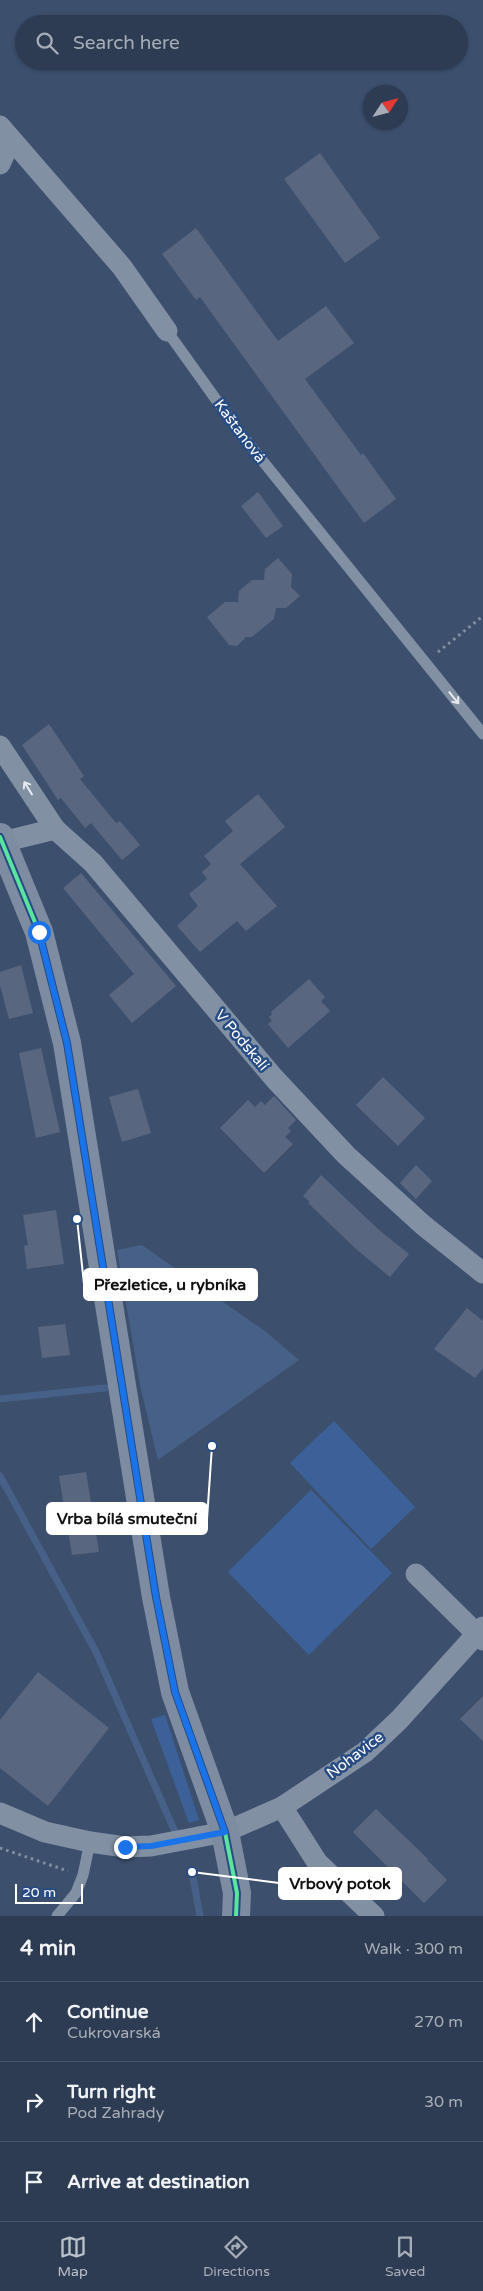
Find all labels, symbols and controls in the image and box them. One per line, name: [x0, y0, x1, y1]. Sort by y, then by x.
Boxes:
search box: [15, 15, 468, 70]
icon: search: [33, 29, 61, 57]
text: Search here: [73, 32, 180, 54]
north arrow: [363, 85, 408, 130]
street label: Kaštanová: [210, 396, 270, 466]
one-way arrow: [449, 691, 460, 704]
one-way arrow: [23, 781, 33, 795]
route start: [28, 921, 51, 944]
street label: V Podskalí: [211, 1006, 273, 1074]
callout: Přezletice, u rybníka: [84, 1269, 257, 1300]
text: Přezletice, u rybníka: [94, 1275, 246, 1295]
callout: Vrba bílá smuteční: [47, 1503, 207, 1534]
text: Vrba bílá smuteční: [57, 1509, 197, 1529]
street label: Nohavice: [323, 1728, 387, 1782]
route end: [114, 1836, 137, 1859]
callout: Vrbový potok: [279, 1868, 401, 1899]
text: Vrbový potok: [289, 1874, 391, 1894]
scale bar: [15, 1881, 82, 1904]
text: 20 m: [22, 1884, 56, 1901]
text: 4 min: [20, 1936, 76, 1961]
text: Walk · 300 m: [364, 1939, 463, 1959]
text: Continue: [67, 2001, 149, 2023]
icon: ahead: [20, 2008, 48, 2036]
text: 270 m: [414, 2012, 463, 2032]
text: Cukrovarská: [67, 2023, 161, 2043]
text: Turn right: [67, 2081, 155, 2103]
icon: right: [20, 2088, 48, 2116]
text: 30 m: [424, 2092, 463, 2112]
text: Pod Zahrady: [67, 2103, 164, 2123]
icon: arrive: [20, 2168, 48, 2196]
text: Arrive at destination: [67, 2171, 250, 2193]
tab: Map: [58, 2233, 88, 2280]
tab: Directions: [203, 2233, 270, 2280]
tab: Saved: [385, 2233, 425, 2280]

